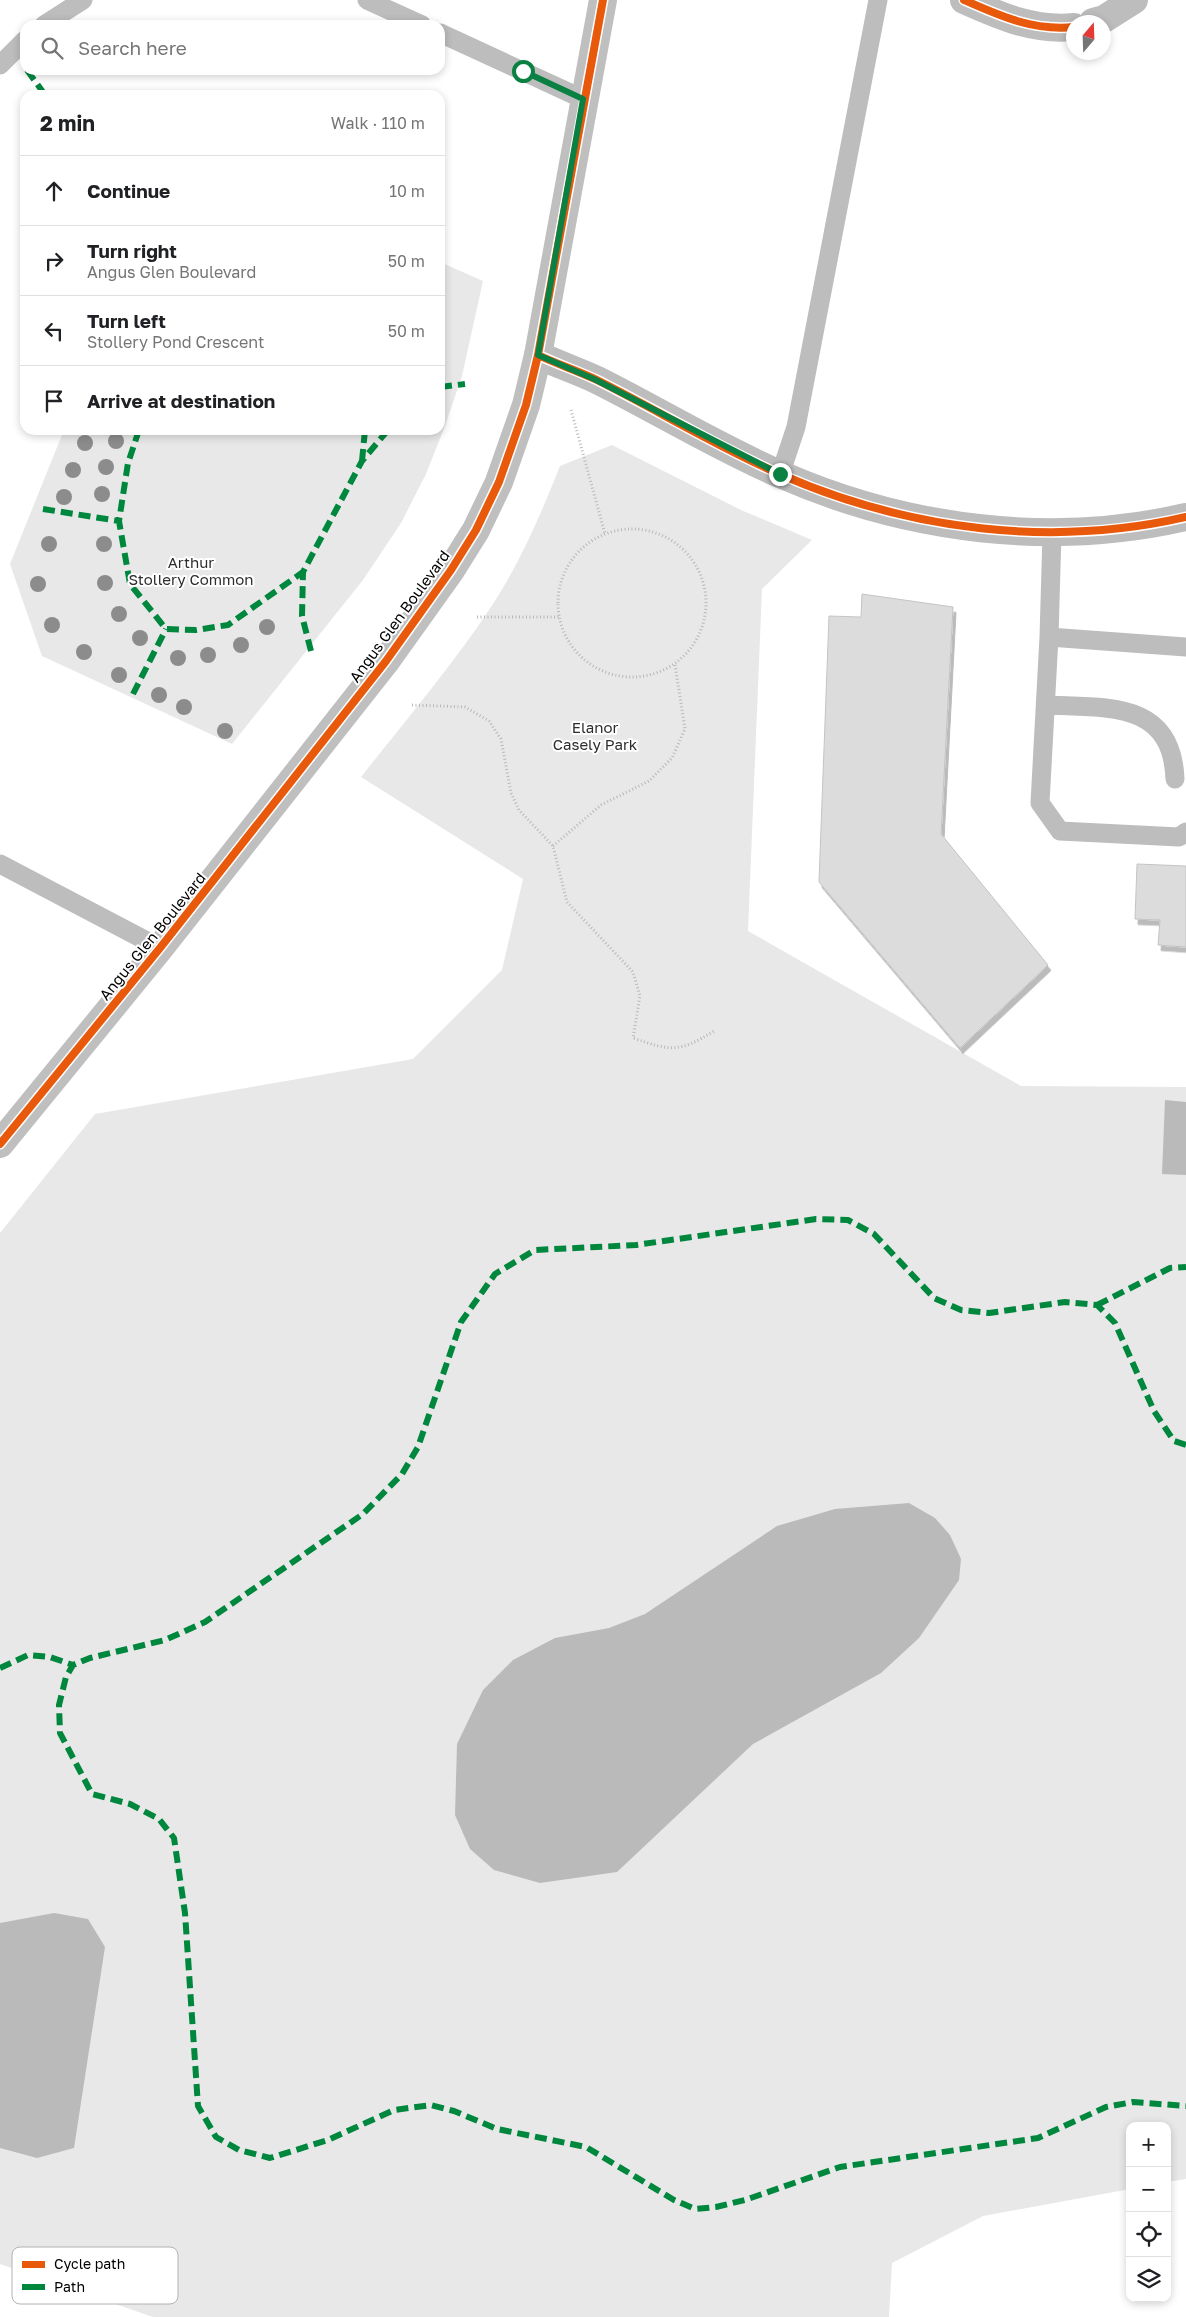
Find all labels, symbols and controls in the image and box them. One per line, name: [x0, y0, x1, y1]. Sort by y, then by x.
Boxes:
north arrow: [1066, 15, 1111, 60]
search box: [20, 20, 445, 75]
icon: search: [38, 34, 66, 62]
text: Search here: [78, 36, 187, 59]
route start: [512, 60, 535, 83]
text: 2 min: [40, 110, 95, 136]
text: Walk · 110 m: [331, 113, 425, 133]
icon: ahead: [40, 177, 68, 205]
text: Continue: [87, 179, 170, 202]
text: 10 m: [389, 181, 425, 201]
text: Turn right: [87, 239, 177, 262]
icon: right: [40, 247, 68, 275]
text: 50 m: [388, 251, 425, 271]
text: Angus Glen Boulevard: [87, 262, 256, 282]
text: Turn left: [87, 309, 166, 332]
icon: left: [40, 317, 68, 345]
text: 50 m: [388, 321, 425, 341]
text: Stollery Pond Crescent: [87, 332, 264, 352]
icon: arrive: [40, 387, 68, 415]
text: Arrive at destination: [87, 389, 275, 412]
route end: [769, 463, 792, 486]
street label: Angus Glen Boulevard: [345, 547, 453, 685]
park label: Arthur Stollery Common: [129, 553, 253, 588]
park label: Elanor Casely Park: [553, 718, 638, 753]
street label: Angus Glen Boulevard: [95, 869, 209, 1003]
map controls: [1126, 2122, 1171, 2302]
button: +: [1126, 2122, 1171, 2167]
button: −: [1126, 2167, 1171, 2212]
button: locate: [1126, 2212, 1171, 2257]
legend: [12, 2247, 178, 2304]
text: Cycle path: [54, 2255, 125, 2272]
button: layers: [1126, 2257, 1171, 2302]
text: Path: [54, 2278, 85, 2295]

